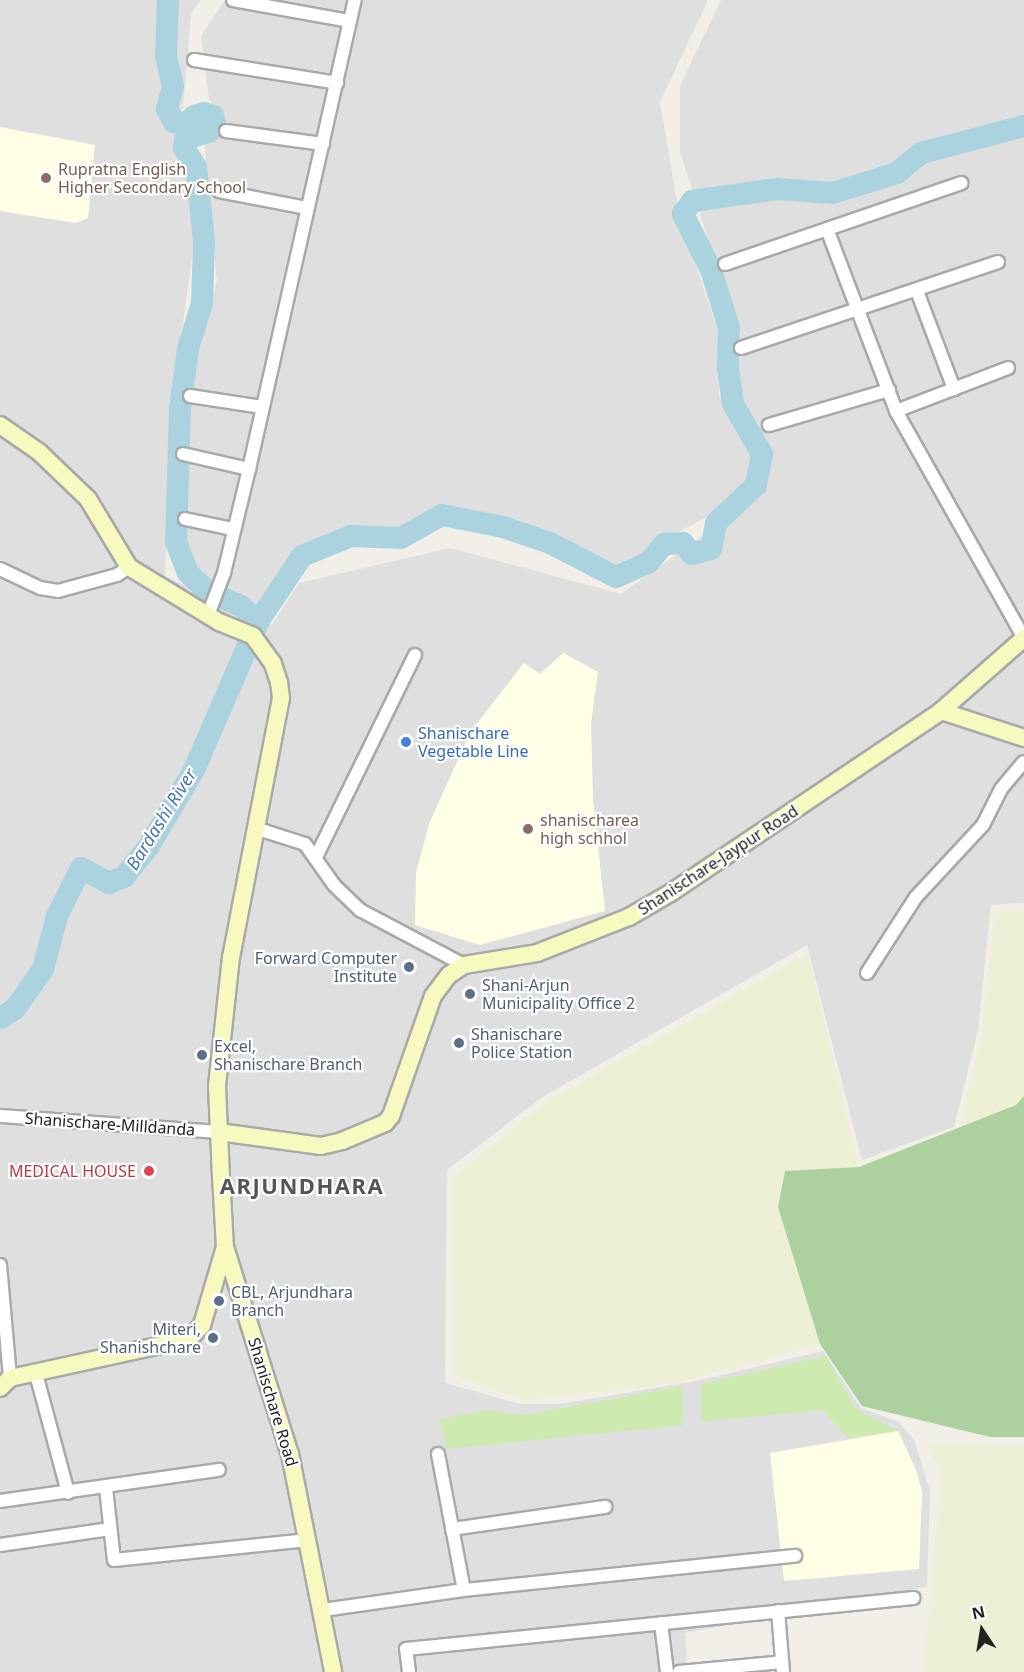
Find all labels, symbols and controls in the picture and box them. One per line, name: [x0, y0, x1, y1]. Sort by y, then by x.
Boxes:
place label: Rupratna English Higher Secondary School: [58, 159, 246, 197]
marker: Rupratna English Higher Secondary School: [39, 171, 53, 185]
place label: Shanischare Vegetable Line: [418, 723, 528, 761]
marker: Shanischare Vegetable Line: [399, 735, 413, 749]
water label: Bardashi River: [121, 764, 201, 874]
street label: Shanischare-Jaypur Road: [634, 801, 802, 919]
place label: shanischarea high schhol: [540, 810, 639, 848]
marker: shanischarea high schhol: [521, 822, 535, 836]
place label: Forward Computer Institute: [255, 948, 397, 986]
marker: Forward Computer Institute: [402, 960, 416, 974]
place label: Shani-Arjun Municipality Office 2: [482, 975, 635, 1013]
marker: Shani-Arjun Municipality Office 2: [463, 987, 477, 1001]
place label: Shanischare Police Station: [471, 1024, 572, 1062]
place label: Excel, Shanischare Branch: [214, 1036, 362, 1074]
marker: Shanischare Police Station: [452, 1036, 466, 1050]
marker: Excel, Shanischare Branch: [195, 1048, 209, 1062]
street label: Shanischare-Milldanda: [24, 1108, 196, 1140]
place label: MEDICAL HOUSE: [9, 1161, 136, 1181]
marker: MEDICAL HOUSE: [140, 1162, 158, 1180]
district label: ARJUNDHARA: [220, 1173, 384, 1199]
place label: CBL, Arjundhara Branch: [231, 1282, 353, 1320]
marker: CBL, Arjundhara Branch: [212, 1294, 226, 1308]
place label: Miteri, Shanishchare: [100, 1319, 201, 1357]
marker: Miteri, Shanishchare: [206, 1331, 220, 1345]
street label: Shanischare Road: [244, 1335, 302, 1469]
north arrow: [952, 1600, 1012, 1660]
text: N: [970, 1600, 987, 1625]

